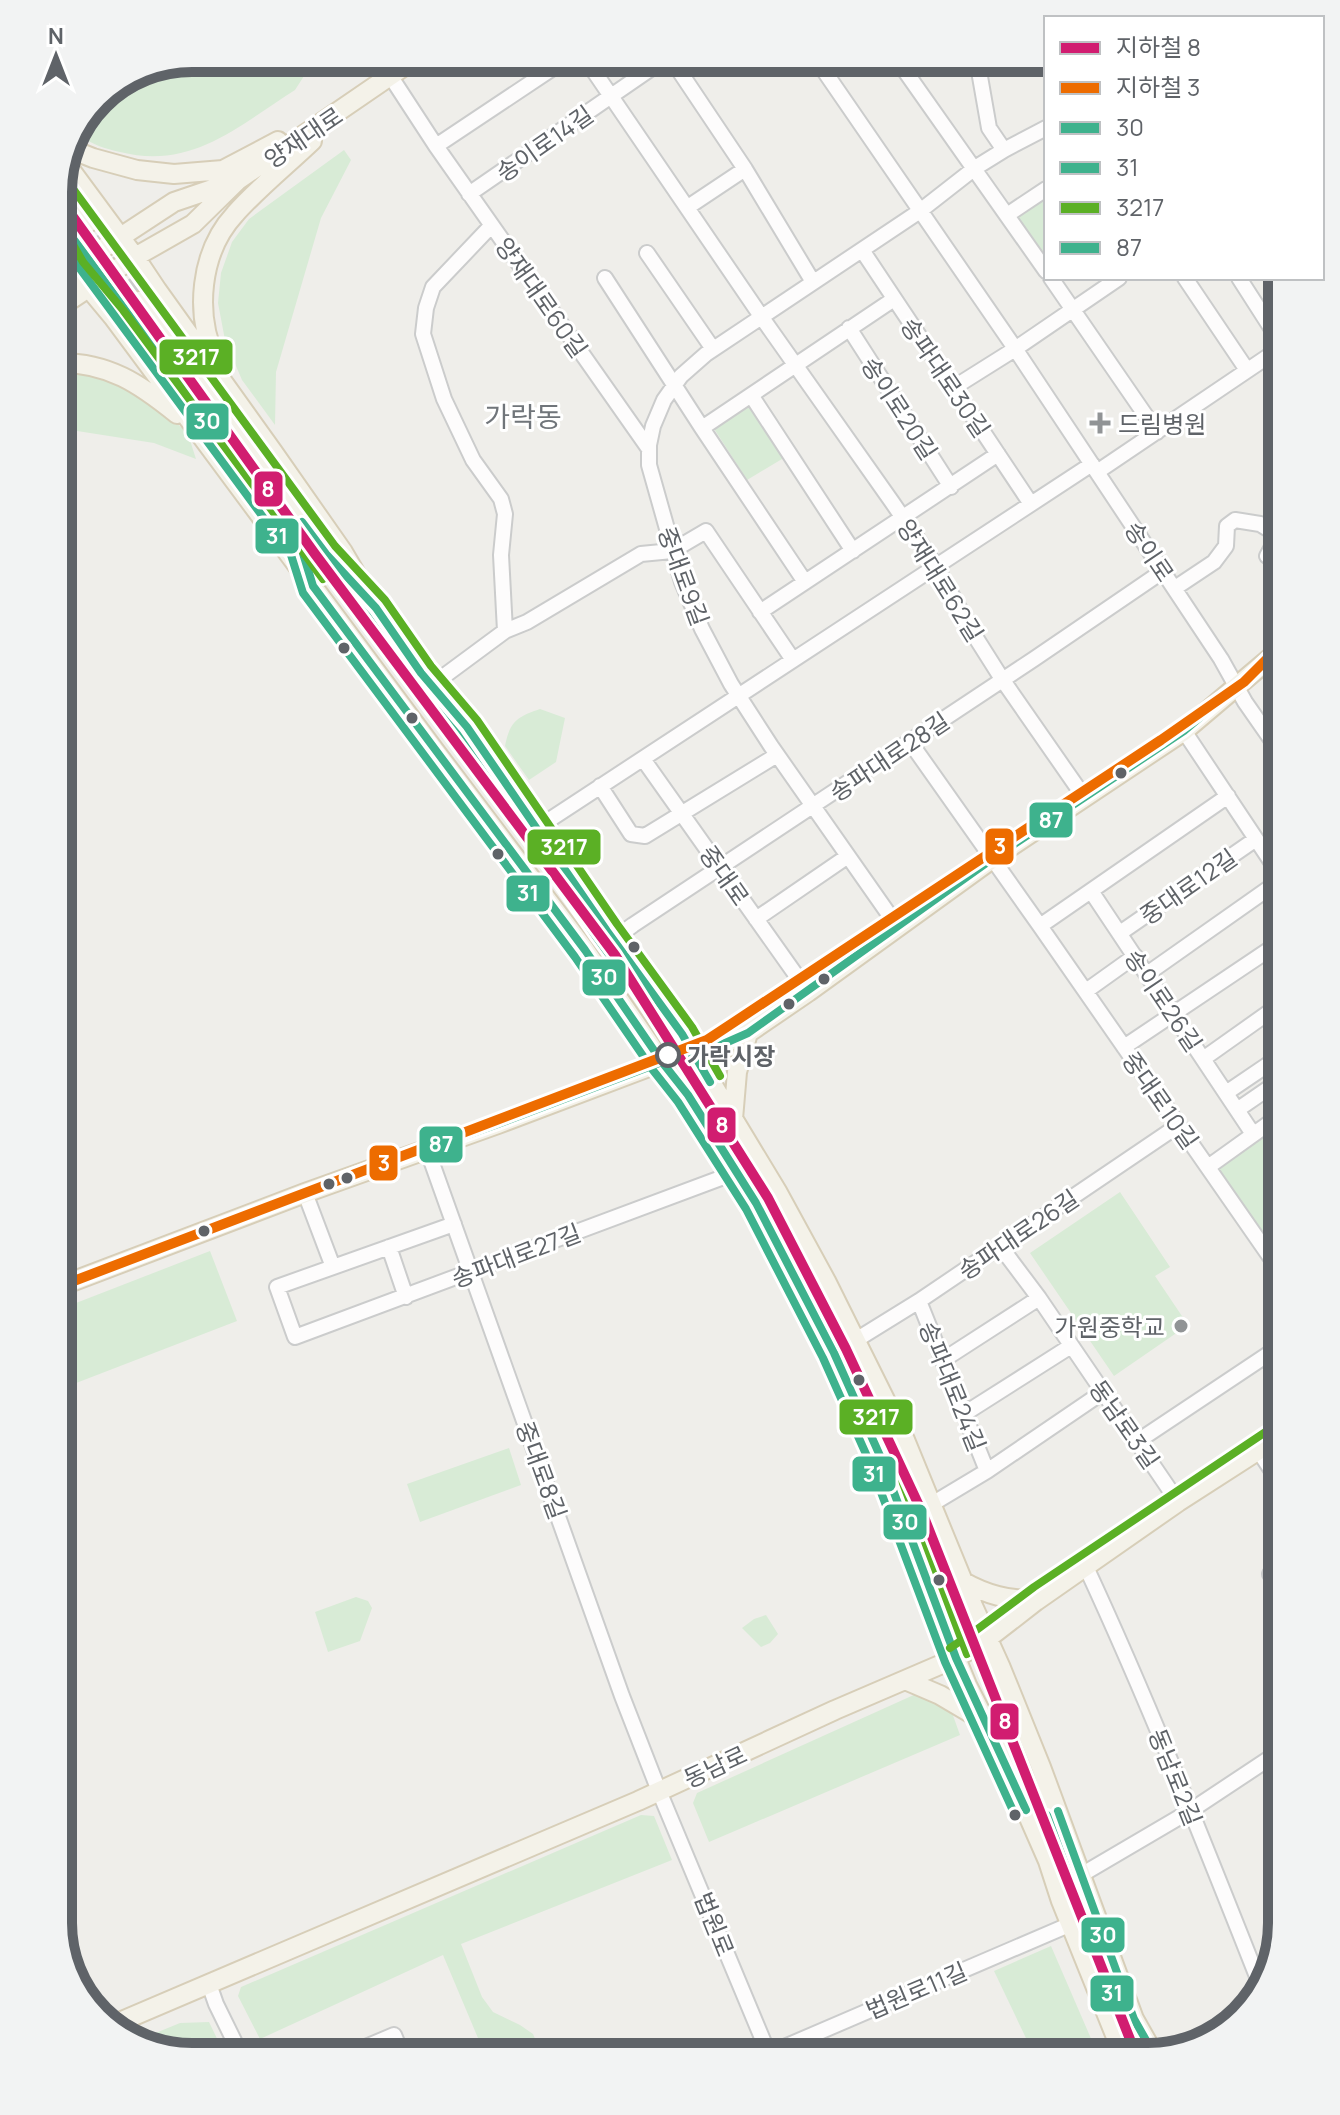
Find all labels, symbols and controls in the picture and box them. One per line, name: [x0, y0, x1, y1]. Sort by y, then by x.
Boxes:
north arrow: [16, 16, 96, 96]
legend: [1044, 16, 1324, 280]
text: N: [48, 21, 64, 51]
text: 지하철 8: [1116, 30, 1201, 63]
text: 지하철 3: [1116, 70, 1200, 103]
street label: 송이로14길: [489, 97, 599, 189]
street label: 양재대로: [257, 99, 349, 175]
text: 30: [1116, 110, 1144, 143]
text: 31: [1116, 150, 1139, 183]
text: 3217: [1116, 190, 1164, 223]
street label: 양재대로60길: [488, 230, 596, 364]
text: 87: [1116, 230, 1142, 263]
street label: 송파대로30길: [894, 310, 998, 444]
line badge: 3217: [158, 338, 234, 376]
text: 3217: [172, 342, 220, 372]
street label: 송이로20길: [854, 350, 946, 466]
district label: 가락동: [484, 397, 562, 435]
line badge: 30: [185, 402, 230, 441]
text: 30: [193, 406, 221, 436]
place label: 드림병원: [1118, 407, 1206, 440]
marker: 드림병원: [1089, 412, 1111, 434]
line badge: 8: [253, 470, 284, 508]
text: 8: [261, 474, 275, 504]
street label: 양재대로62길: [890, 512, 992, 648]
street label: 송이로: [1118, 514, 1182, 588]
line badge: 31: [254, 517, 300, 555]
text: 31: [266, 521, 288, 551]
street label: 중대로9길: [651, 522, 717, 630]
unlabelled marker: [336, 640, 352, 656]
street label: 송파대로28길: [823, 704, 955, 808]
unlabelled marker: [404, 710, 420, 726]
unlabelled marker: [1113, 765, 1129, 781]
line badge: 87: [1028, 801, 1074, 839]
text: 87: [1038, 805, 1064, 835]
line badge: 3: [984, 827, 1015, 866]
line badge: 3217: [526, 828, 602, 866]
text: 3: [994, 831, 1006, 861]
text: 3217: [540, 832, 588, 862]
street label: 중대로: [692, 838, 758, 912]
street label: 중대로12길: [1133, 841, 1243, 931]
unlabelled marker: [490, 846, 506, 862]
line badge: 31: [505, 874, 551, 913]
text: 31: [517, 878, 539, 908]
unlabelled marker: [626, 939, 642, 955]
street label: 송이로26길: [1118, 942, 1210, 1058]
line badge: 30: [581, 958, 627, 997]
text: 30: [590, 962, 618, 992]
unlabelled marker: [816, 971, 832, 987]
unlabelled marker: [781, 996, 797, 1012]
place label: 가락시장: [687, 1039, 775, 1072]
marker: 가락시장: [656, 1043, 680, 1067]
street label: 중대로10길: [1115, 1045, 1207, 1155]
line badge: 8: [706, 1106, 737, 1144]
text: 8: [715, 1110, 729, 1140]
line badge: 87: [418, 1125, 464, 1164]
text: 87: [428, 1129, 454, 1159]
line badge: 3: [368, 1144, 399, 1182]
text: 3: [378, 1148, 390, 1178]
unlabelled marker: [339, 1170, 355, 1186]
unlabelled marker: [321, 1176, 337, 1192]
street label: 송파대로26길: [951, 1181, 1085, 1287]
street label: 송파대로27길: [447, 1215, 585, 1295]
unlabelled marker: [196, 1223, 212, 1239]
place label: 가원중학교: [1055, 1310, 1165, 1343]
street label: 송파대로24길: [912, 1316, 994, 1456]
marker: 가원중학교: [1172, 1317, 1190, 1335]
unlabelled marker: [851, 1372, 867, 1388]
street label: 동남로3길: [1082, 1373, 1168, 1475]
line badge: 3217: [838, 1398, 914, 1436]
text: 3217: [852, 1402, 900, 1432]
street label: 중대로8길: [509, 1416, 575, 1524]
line badge: 31: [851, 1455, 897, 1493]
text: 31: [863, 1459, 885, 1489]
line badge: 30: [882, 1503, 928, 1541]
text: 30: [891, 1507, 919, 1537]
unlabelled marker: [931, 1572, 947, 1588]
line badge: 8: [989, 1702, 1020, 1741]
text: 8: [998, 1706, 1012, 1736]
street label: 동남로2길: [1142, 1724, 1210, 1830]
street label: 동남로: [678, 1737, 752, 1795]
unlabelled marker: [1007, 1807, 1023, 1823]
street label: 법원로: [687, 1887, 743, 1961]
line badge: 30: [1080, 1916, 1126, 1954]
text: 30: [1089, 1920, 1117, 1950]
street label: 법원로11길: [860, 1954, 972, 2026]
line badge: 31: [1089, 1974, 1135, 2013]
text: 31: [1101, 1978, 1123, 2008]

